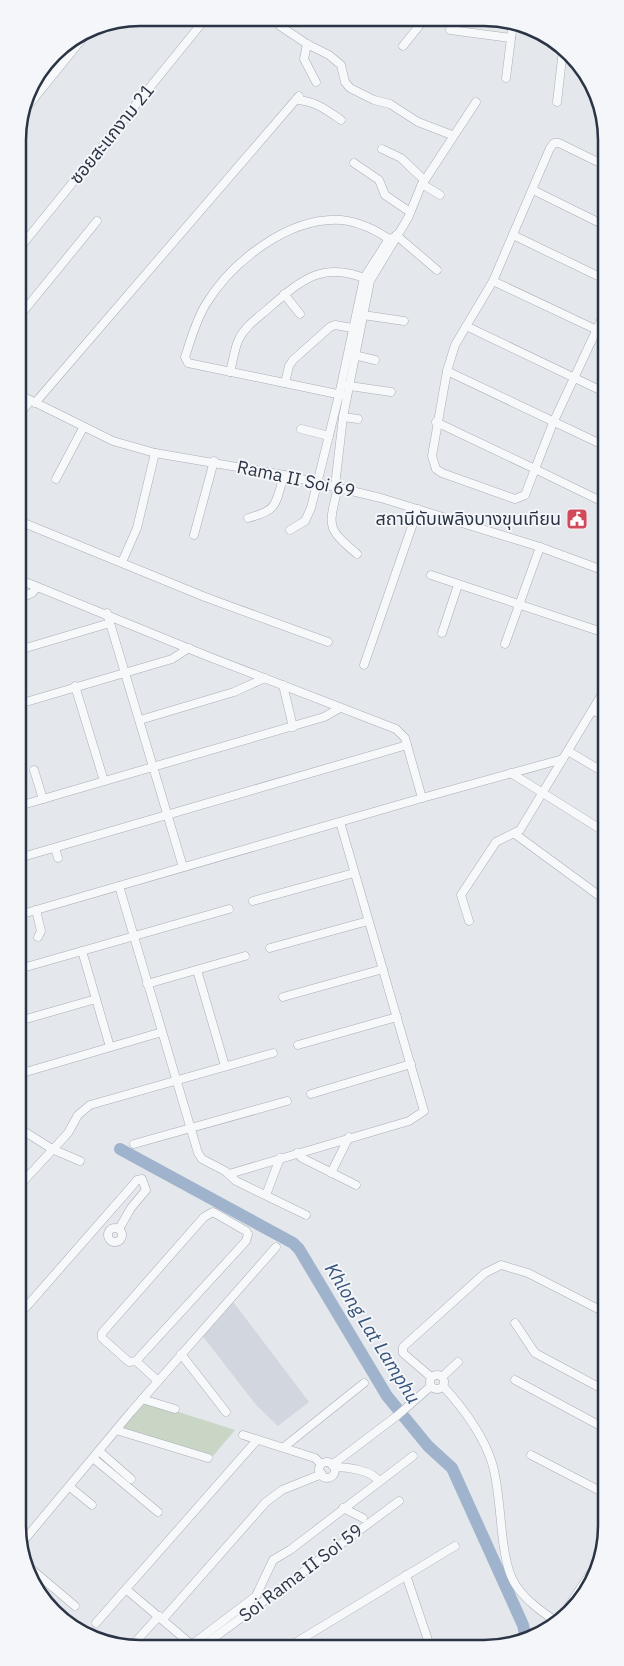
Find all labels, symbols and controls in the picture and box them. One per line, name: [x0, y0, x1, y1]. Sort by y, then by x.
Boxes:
street label: ซอยสะแกงาม 21: [64, 79, 159, 188]
street label: Rama II Soi 69: [235, 455, 357, 502]
place label: สถานีดับเพลิงบางขุนเทียน: [375, 507, 561, 530]
public building icon: สถานีดับเพลิงบางขุนเทียน: [565, 507, 589, 531]
water label: Khlong Lat Lamphu: [320, 1258, 426, 1408]
street label: Soi Rama II Soi 59: [234, 1518, 367, 1627]

